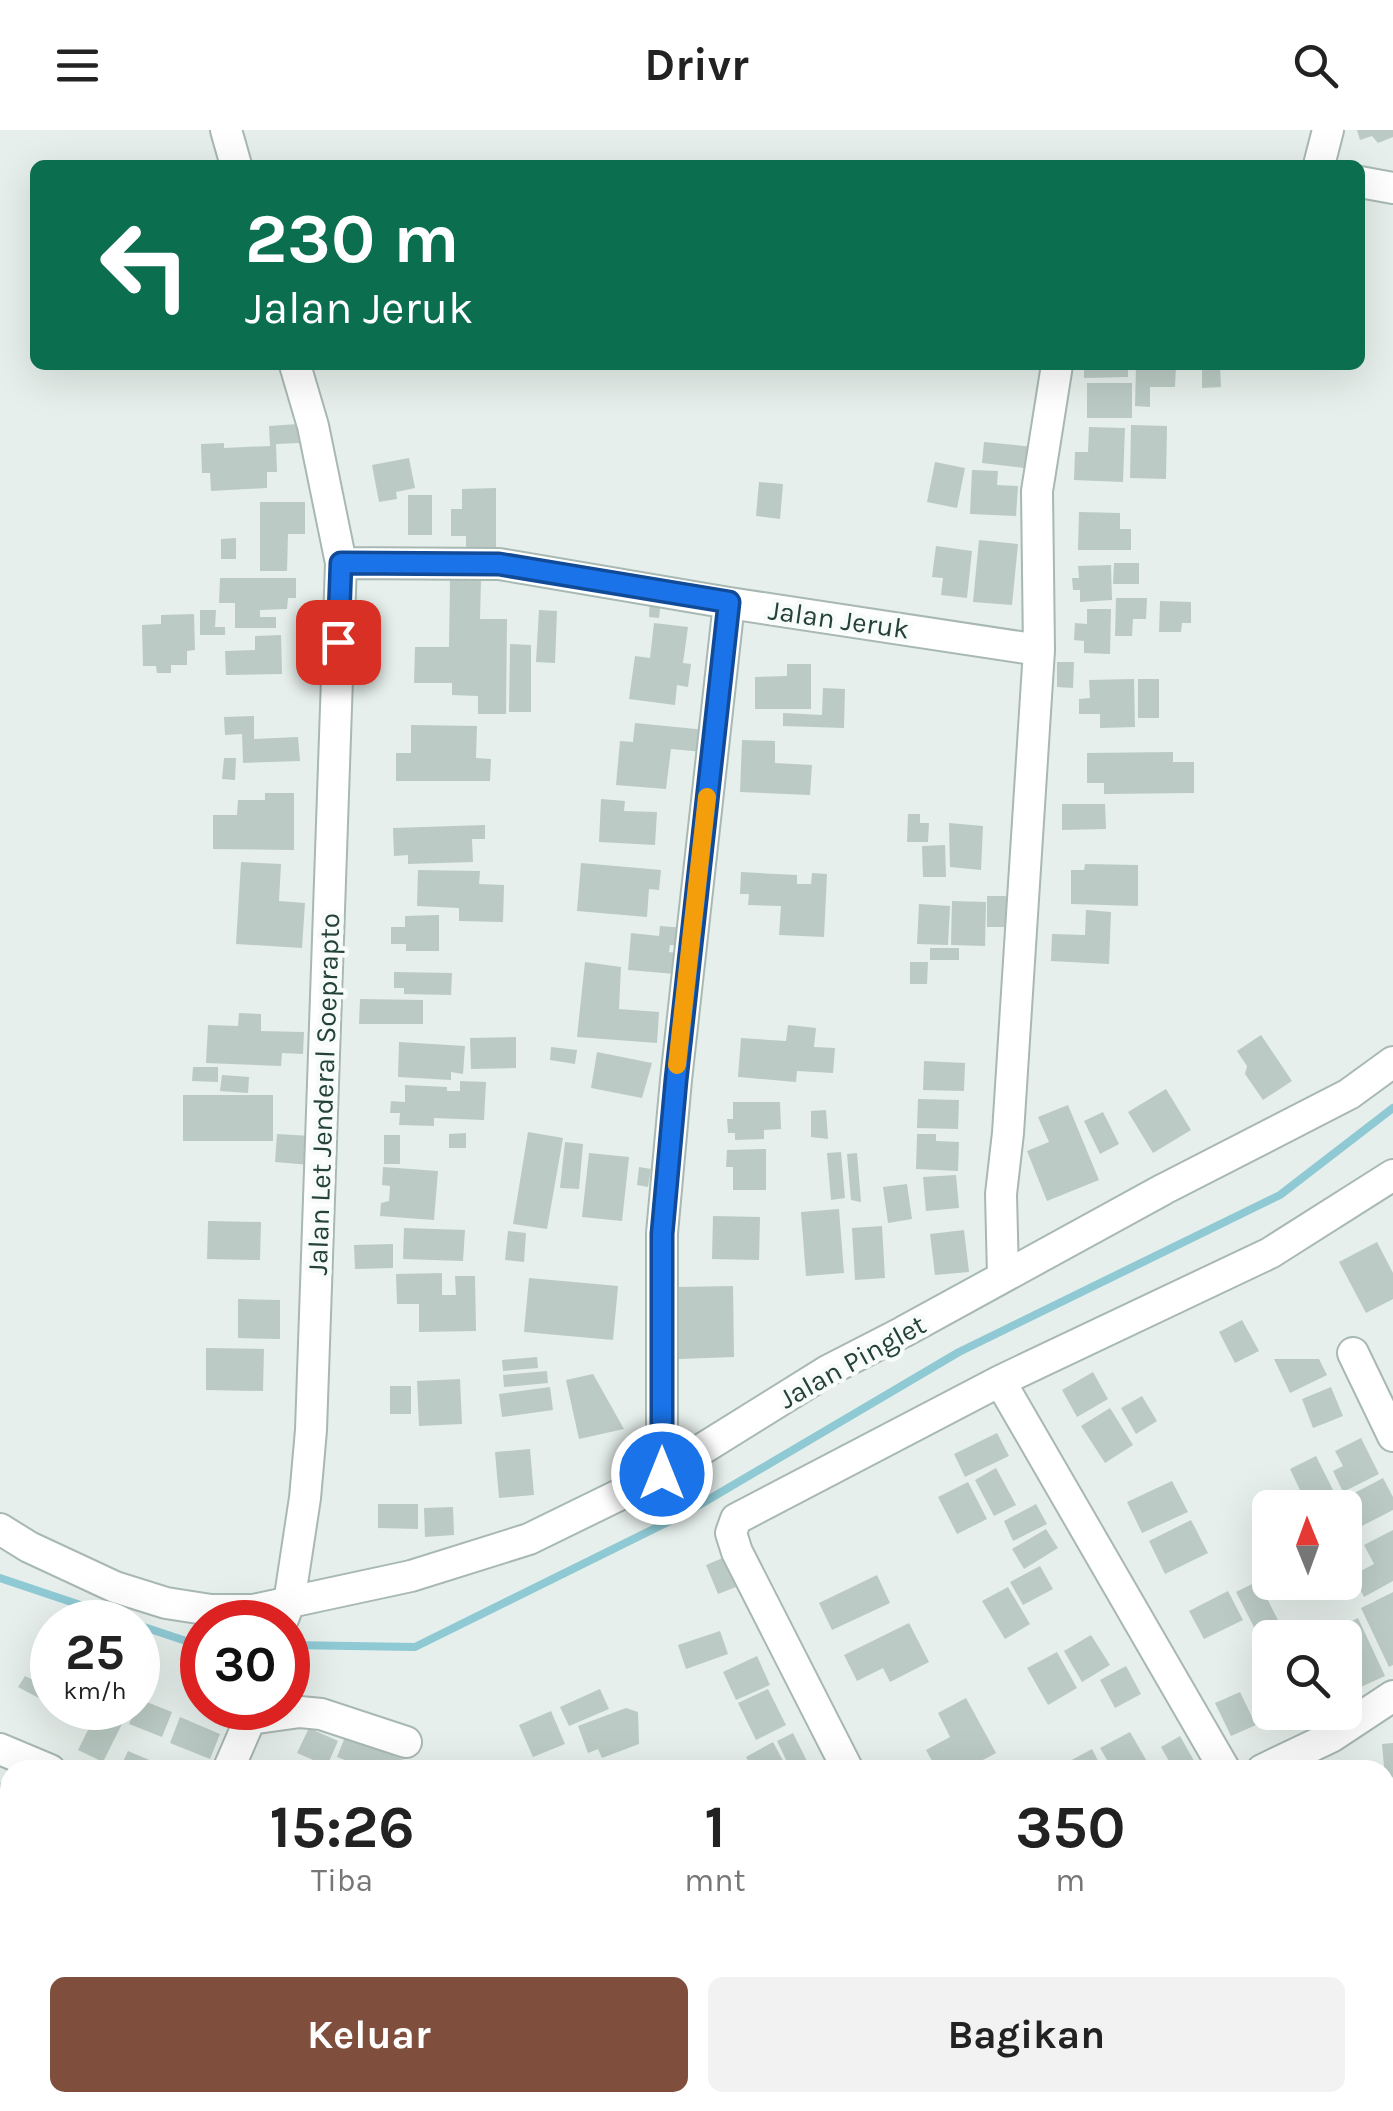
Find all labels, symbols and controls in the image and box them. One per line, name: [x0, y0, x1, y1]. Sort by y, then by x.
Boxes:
icon: menu: [50, 38, 105, 93]
icon: search: [1288, 38, 1343, 93]
text: Drivr: [644, 39, 749, 91]
text: 230 m: [245, 198, 459, 280]
icon: left: [80, 200, 210, 330]
text: Jalan Jeruk: [245, 282, 473, 334]
street label: Jalan Jeruk: [766, 593, 912, 646]
pin: [296, 600, 381, 685]
icon: arrive: [311, 615, 366, 670]
street label: Jalan Let Jenderal Soeprapto: [301, 912, 346, 1276]
street label: Jalan Pinglet: [773, 1308, 931, 1415]
position arrow: [610, 1422, 714, 1526]
north arrow: [1252, 1490, 1362, 1600]
map controls: [1252, 1490, 1362, 1730]
speed limit sign: 30: [180, 1600, 310, 1730]
button: search: [1252, 1620, 1362, 1730]
text: 25: [65, 1623, 125, 1682]
text: km/h: [63, 1676, 127, 1705]
text: 15:26: [270, 1792, 415, 1862]
text: 1: [704, 1792, 726, 1862]
text: 350: [1015, 1792, 1125, 1862]
text: Tiba: [311, 1862, 373, 1899]
text: mnt: [684, 1862, 746, 1899]
text: m: [1055, 1862, 1085, 1899]
button: Keluar: [50, 1977, 688, 2092]
button: Bagikan: [708, 1977, 1345, 2092]

